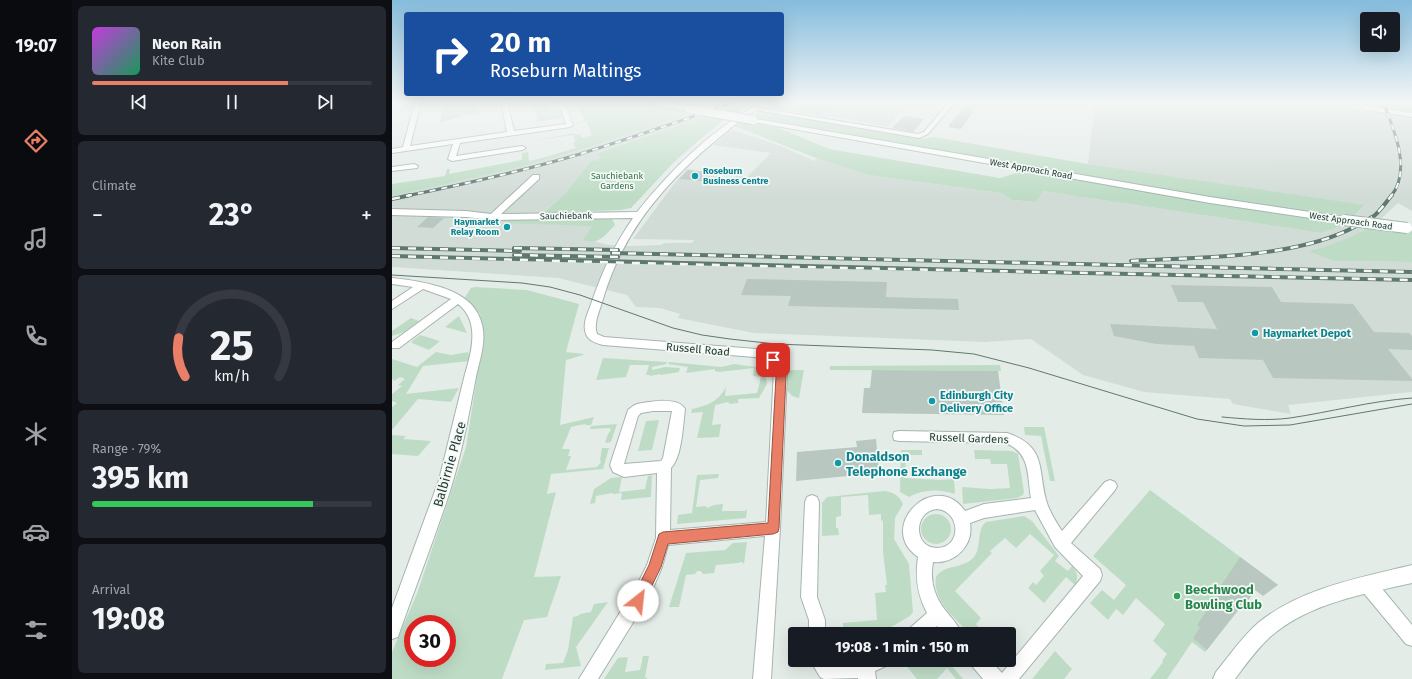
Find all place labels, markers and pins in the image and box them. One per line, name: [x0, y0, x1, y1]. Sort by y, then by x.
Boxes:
place label: Roseburn Business Centre: [703, 166, 768, 186]
marker: Roseburn Business Centre: [690, 171, 700, 181]
place label: Haymarket Relay Room: [451, 217, 500, 237]
marker: Haymarket Relay Room: [502, 222, 512, 232]
place label: Haymarket Depot: [1263, 327, 1352, 340]
marker: Haymarket Depot: [1250, 328, 1260, 338]
pin: [756, 343, 790, 377]
place label: Edinburgh City Delivery Office: [940, 389, 1013, 415]
marker: Edinburgh City Delivery Office: [927, 396, 937, 406]
place label: Donaldson Telephone Exchange: [846, 449, 967, 479]
marker: Donaldson Telephone Exchange: [833, 458, 843, 468]
place label: Beechwood Bowling Club: [1185, 582, 1262, 612]
marker: Beechwood Bowling Club: [1172, 591, 1182, 601]

